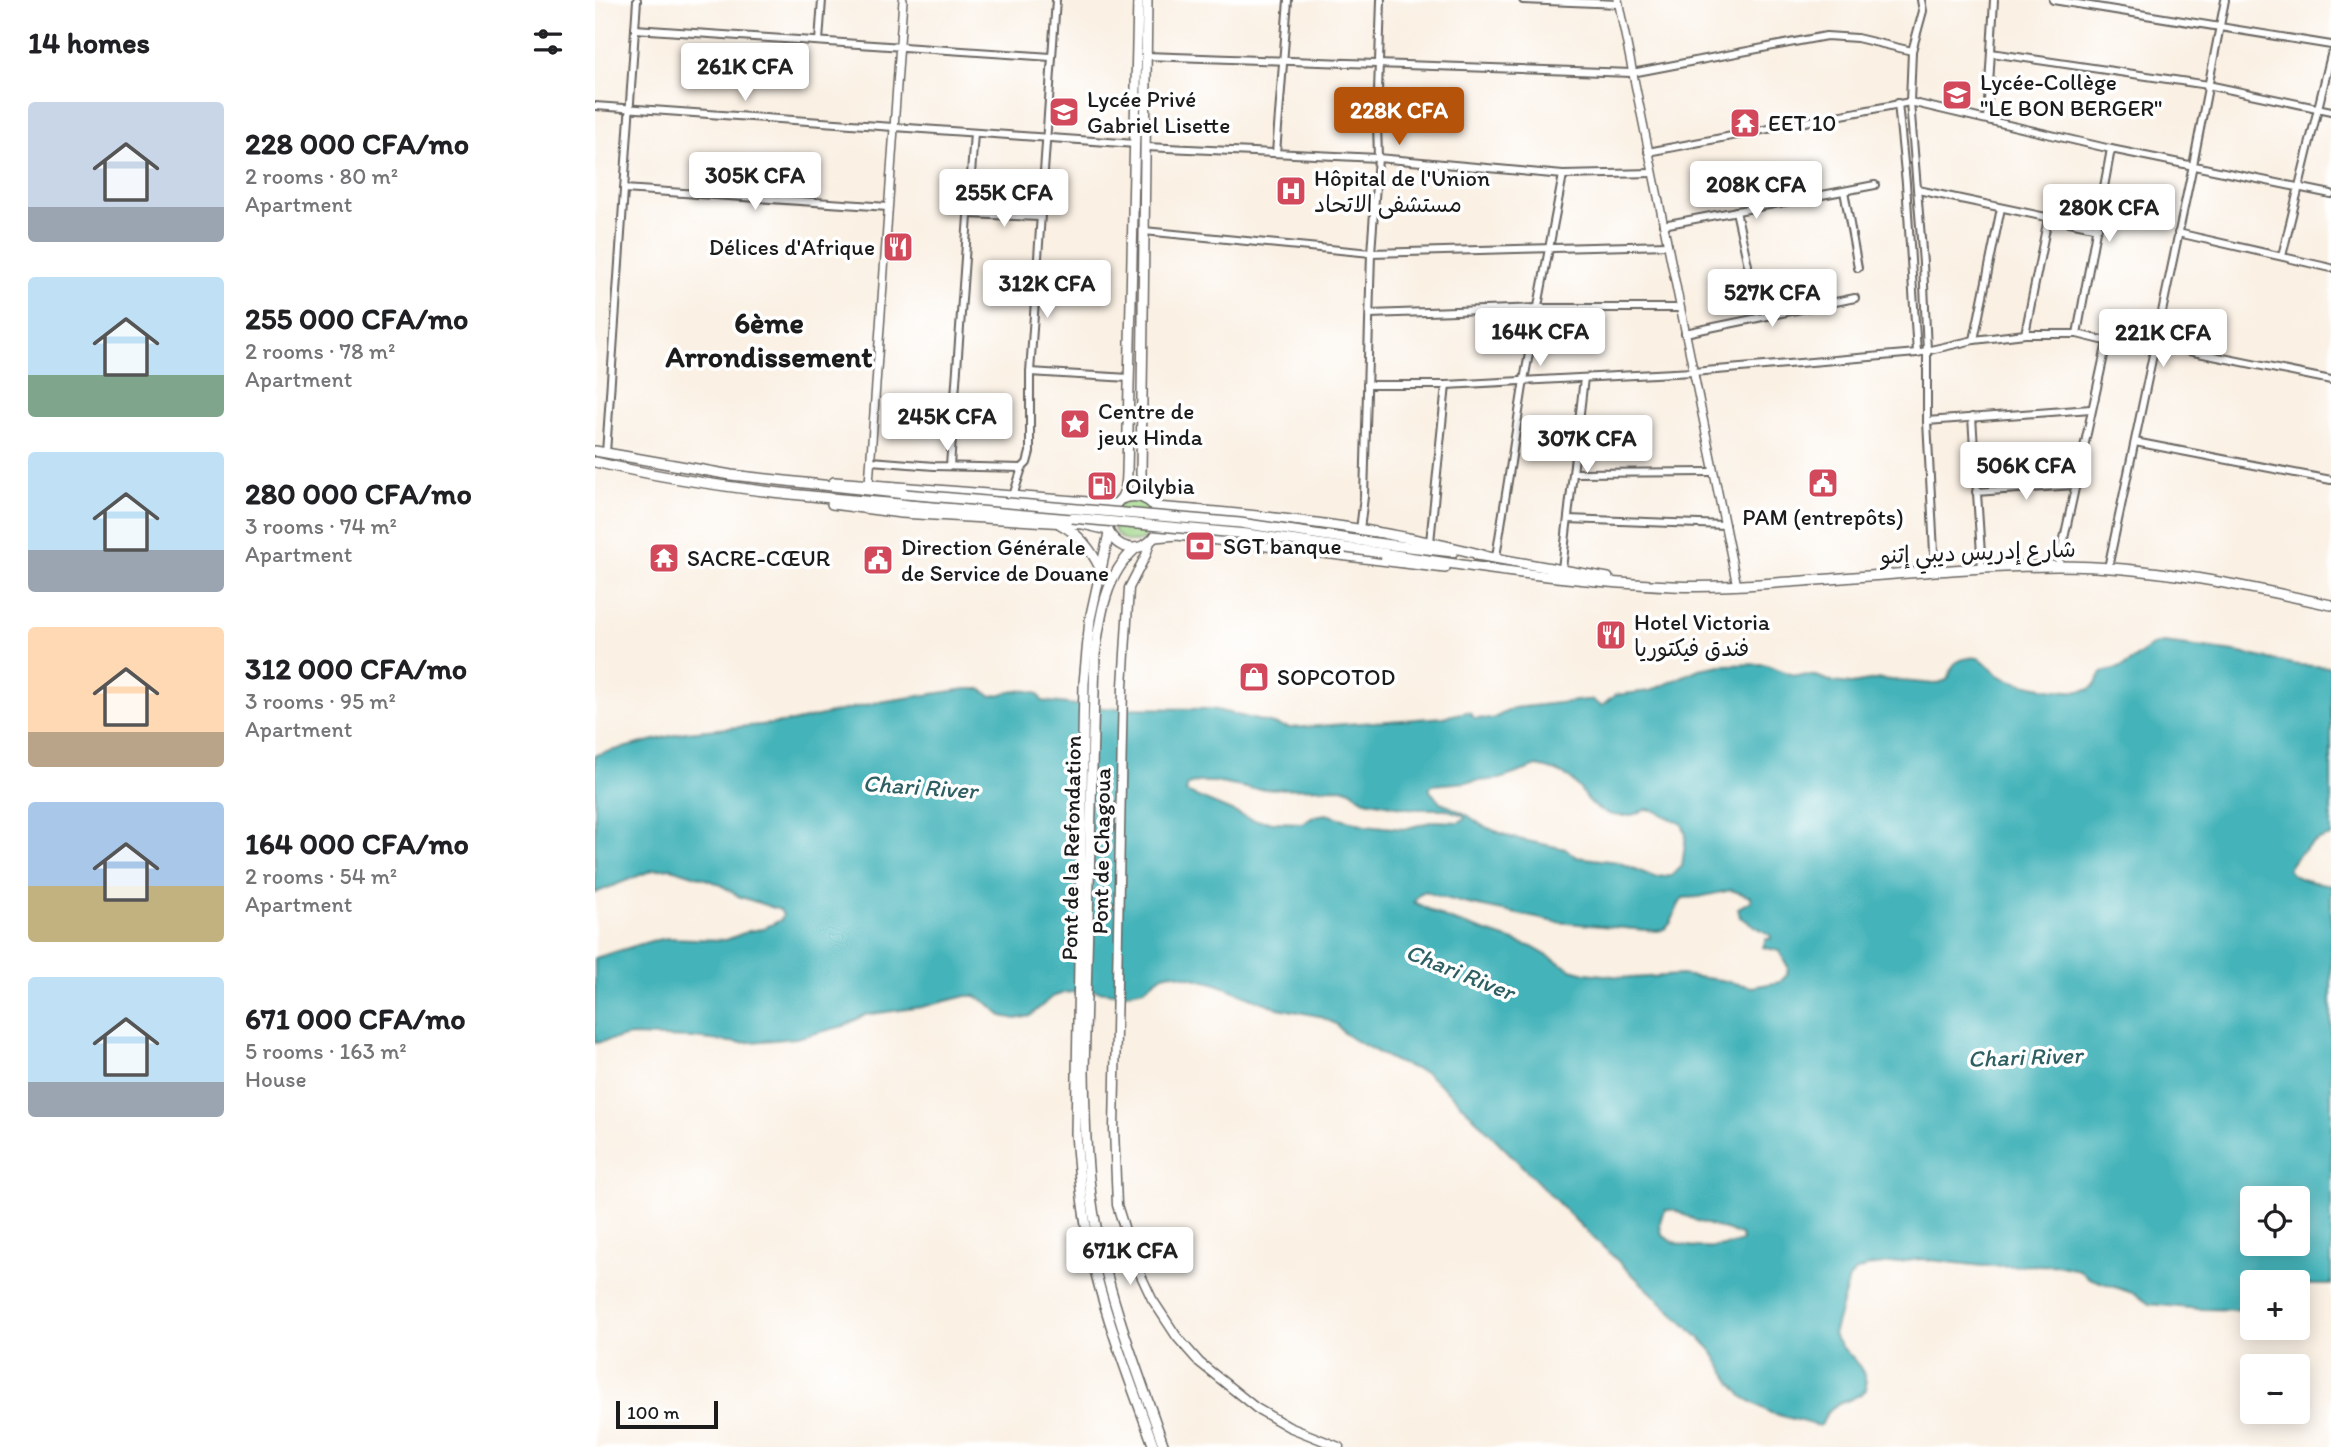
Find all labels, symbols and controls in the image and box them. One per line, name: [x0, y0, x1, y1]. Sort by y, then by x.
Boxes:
icon: filters: [529, 23, 567, 61]
text: 14 homes: [28, 24, 150, 61]
pin: 261K CFA: [673, 43, 817, 103]
text: 261K CFA: [697, 52, 793, 80]
place label: Lycée-Collège "LE BON BERGER": [1980, 68, 2162, 122]
school or university icon: Lycée-Collège "LE BON BERGER": [1940, 78, 1974, 112]
place label: Lycée Privé Gabriel Lisette: [1087, 85, 1230, 139]
pin: 228K CFA: [1327, 88, 1471, 147]
school or university icon: Lycée Privé Gabriel Lisette: [1047, 95, 1081, 129]
text: 228K CFA: [1350, 96, 1448, 124]
temple icon: EET 10: [1728, 106, 1762, 140]
place label: EET 10: [1768, 109, 1837, 137]
text: 228 000 CFA/mo: [245, 125, 469, 162]
icon: home: [84, 130, 168, 214]
pin: 305K CFA: [683, 152, 827, 212]
text: 305K CFA: [705, 161, 805, 189]
text: 2 rooms · 80 m²: [245, 162, 398, 190]
pin: 208K CFA: [1684, 162, 1828, 221]
place label: Hôpital de l'Union مستشفى الاتحاد: [1314, 164, 1490, 219]
pin: 255K CFA: [932, 170, 1076, 229]
text: 208K CFA: [1706, 170, 1806, 198]
hospital icon: Hôpital de l'Union مستشفى الاتحاد: [1274, 174, 1308, 208]
text: 255K CFA: [955, 178, 1053, 206]
pin: 280K CFA: [2037, 184, 2181, 244]
text: Apartment: [245, 190, 352, 218]
text: 280K CFA: [2059, 193, 2159, 221]
restaurant icon: Délices d'Afrique: [881, 230, 915, 264]
place label: Délices d'Afrique: [709, 233, 875, 261]
pin: 312K CFA: [975, 260, 1119, 320]
text: 312K CFA: [999, 269, 1095, 297]
pin: 527K CFA: [1700, 270, 1844, 329]
text: 527K CFA: [1724, 278, 1820, 306]
text: 255 000 CFA/mo: [245, 300, 468, 337]
district label: 6ème Arrondissement: [664, 304, 873, 375]
icon: home: [84, 305, 168, 389]
pin: 164K CFA: [1468, 308, 1612, 368]
pin: 221K CFA: [2091, 310, 2235, 369]
text: 164K CFA: [1491, 317, 1589, 345]
text: 221K CFA: [2115, 318, 2211, 346]
text: 2 rooms · 78 m²: [245, 337, 395, 365]
text: Apartment: [245, 365, 352, 393]
pin: 245K CFA: [875, 393, 1019, 453]
place label: Centre de jeux Hinda: [1097, 397, 1203, 451]
text: 245K CFA: [897, 402, 997, 430]
place icon: Centre de jeux Hinda: [1058, 407, 1092, 441]
pin: 307K CFA: [1515, 416, 1659, 475]
text: 307K CFA: [1537, 424, 1637, 452]
pin: 506K CFA: [1954, 442, 2098, 502]
text: 506K CFA: [1976, 451, 2076, 479]
public building icon: PAM (entrepôts): [1806, 466, 1840, 500]
fuel station icon: Oilybia: [1085, 469, 1119, 503]
place label: Oilybia: [1125, 472, 1195, 500]
text: 280 000 CFA/mo: [245, 475, 472, 512]
icon: home: [84, 480, 168, 564]
place label: PAM (entrepôts): [1742, 503, 1904, 531]
text: 3 rooms · 74 m²: [245, 512, 397, 540]
bank icon: SGT banque: [1183, 529, 1217, 563]
place label: SGT banque: [1223, 532, 1341, 560]
place label: Direction Générale de Service de Douane: [901, 533, 1109, 587]
street label: شارع إدريس ديبي إتنو: [1879, 535, 2077, 576]
text: Apartment: [245, 540, 352, 568]
temple icon: SACRE-CŒUR: [647, 541, 681, 575]
public building icon: Direction Générale de Service de Douane: [861, 543, 895, 577]
place label: SACRE-CŒUR: [687, 544, 831, 572]
place label: Hotel Victoria فندق فيكتوريا: [1634, 608, 1770, 662]
restaurant icon: Hotel Victoria فندق فيكتوريا: [1594, 618, 1628, 652]
text: 312 000 CFA/mo: [245, 650, 467, 687]
icon: home: [84, 655, 168, 739]
shop icon: SOPCOTOD: [1237, 660, 1271, 694]
place label: SOPCOTOD: [1277, 663, 1395, 691]
text: 3 rooms · 95 m²: [245, 687, 396, 715]
text: Apartment: [245, 715, 352, 743]
street label: Pont de la Refondation: [1055, 735, 1087, 961]
street label: Pont de Chagoua: [1086, 767, 1116, 935]
water label: Chari River: [862, 768, 981, 805]
text: 164 000 CFA/mo: [245, 825, 469, 862]
icon: home: [84, 830, 168, 914]
text: 2 rooms · 54 m²: [245, 862, 397, 890]
text: Apartment: [245, 890, 352, 918]
water label: Chari River: [1402, 937, 1521, 1007]
text: 671 000 CFA/mo: [245, 1000, 466, 1037]
icon: home: [84, 1005, 168, 1089]
text: 5 rooms · 163 m²: [245, 1037, 407, 1065]
water label: Chari River: [1967, 1040, 2085, 1073]
text: House: [245, 1065, 307, 1093]
map controls: [2240, 1186, 2310, 1424]
button: locate: [2240, 1186, 2310, 1256]
pin: 671K CFA: [1058, 1228, 1202, 1287]
text: 671K CFA: [1082, 1236, 1178, 1264]
button: +: [2240, 1270, 2310, 1340]
button: −: [2240, 1354, 2310, 1424]
scale bar: [616, 1398, 717, 1430]
text: 100 m: [627, 1401, 679, 1424]

